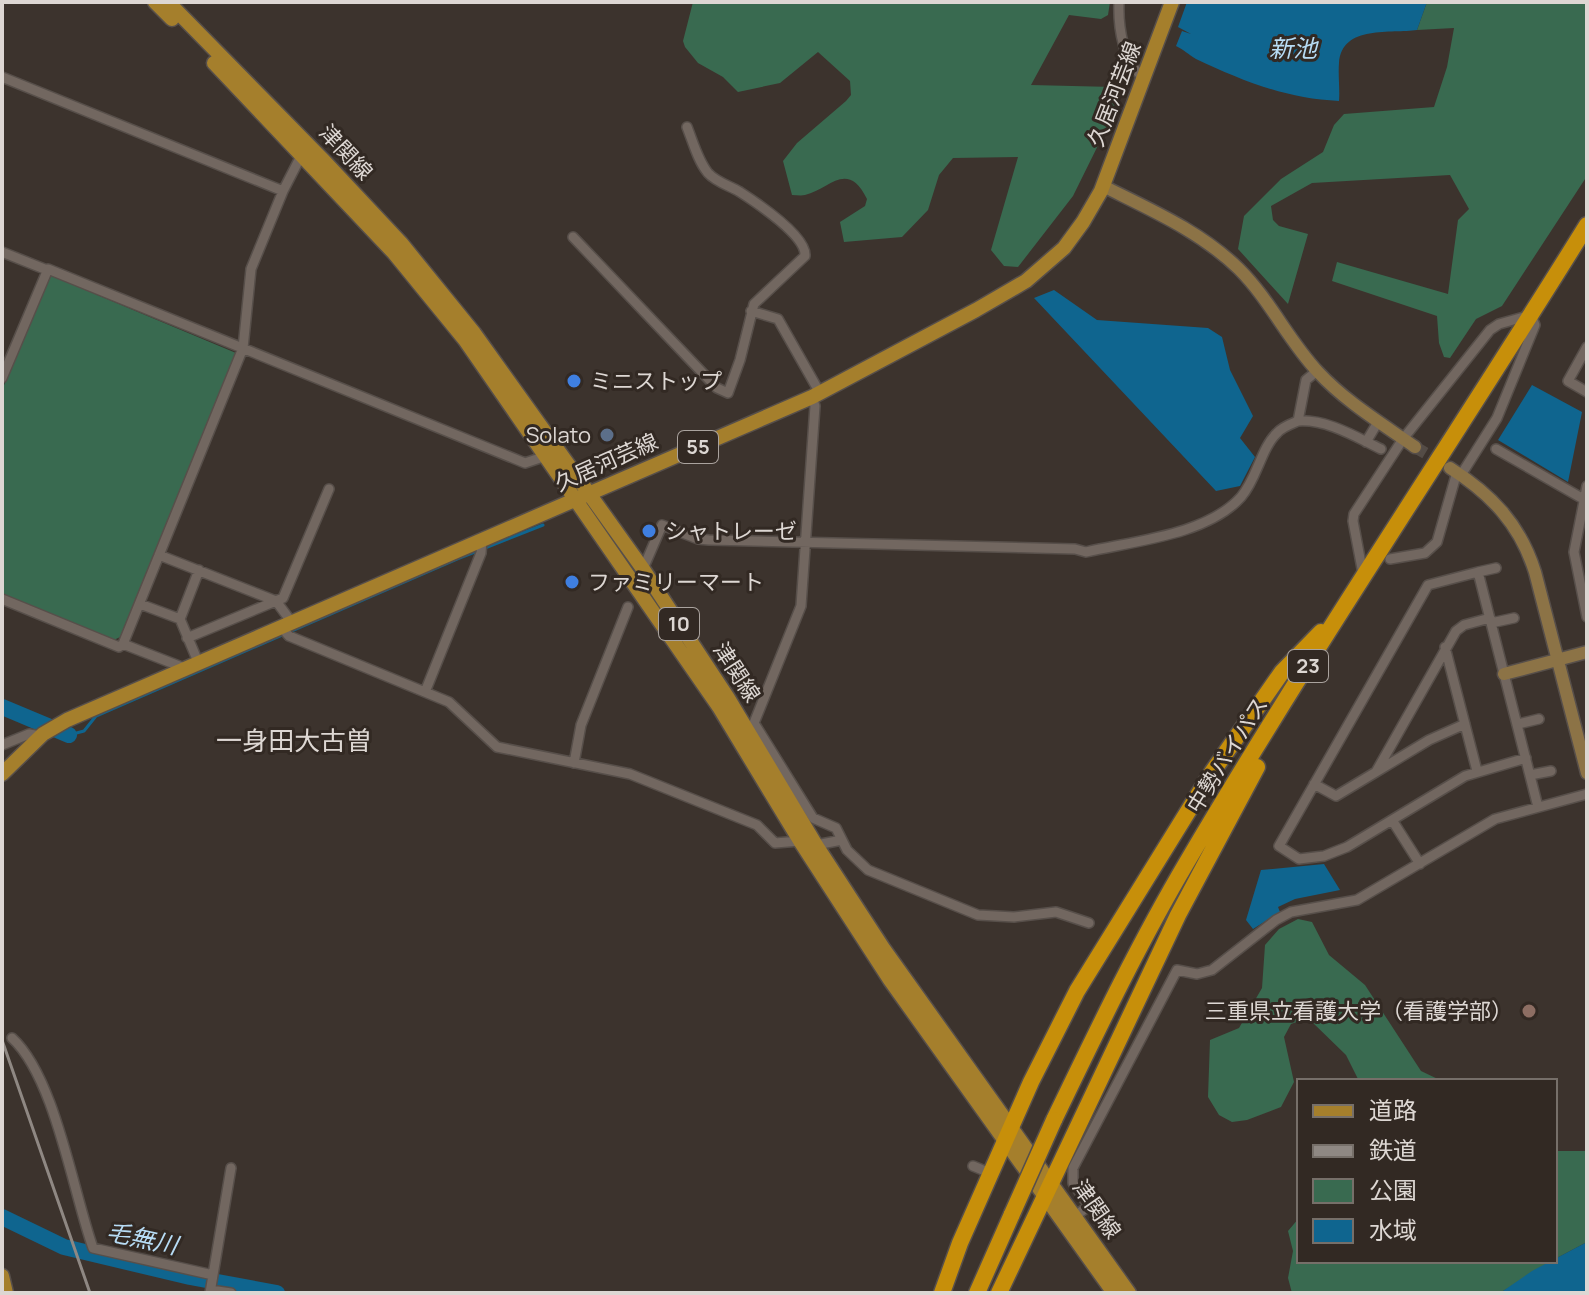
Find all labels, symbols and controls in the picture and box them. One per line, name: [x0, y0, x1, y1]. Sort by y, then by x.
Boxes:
water label: 新池: [1269, 31, 1319, 64]
street label: 久居河芸線: [1080, 37, 1148, 151]
street label: 津関線: [313, 118, 379, 186]
place label: ミニストップ: [590, 366, 722, 396]
marker: ミニストップ: [565, 372, 583, 390]
place label: Solato: [526, 420, 591, 450]
street label: 久居河芸線: [550, 426, 662, 498]
marker: Solato: [598, 426, 616, 444]
road number: 55: [678, 431, 718, 463]
place label: シャトレーゼ: [665, 516, 797, 546]
marker: シャトレーゼ: [640, 522, 658, 540]
place label: ファミリーマート: [588, 567, 764, 597]
marker: ファミリーマート: [563, 573, 581, 591]
road number: 10: [659, 608, 699, 640]
street label: 津関線: [706, 636, 768, 708]
road number: 23: [1288, 650, 1328, 682]
street label: 中勢バイパス: [1179, 691, 1275, 819]
district label: 一身田大古曽: [216, 722, 372, 758]
place label: 三重県立看護大学（看護学部）: [1205, 996, 1513, 1026]
marker: 三重県立看護大学（看護学部）: [1520, 1002, 1538, 1020]
legend: [1297, 1079, 1557, 1263]
text: 道路: [1369, 1093, 1417, 1126]
text: 鉄道: [1369, 1133, 1417, 1166]
street label: 津関線: [1066, 1173, 1128, 1245]
text: 公園: [1369, 1173, 1417, 1206]
text: 水域: [1369, 1213, 1417, 1246]
water label: 毛無川: [104, 1214, 184, 1262]

